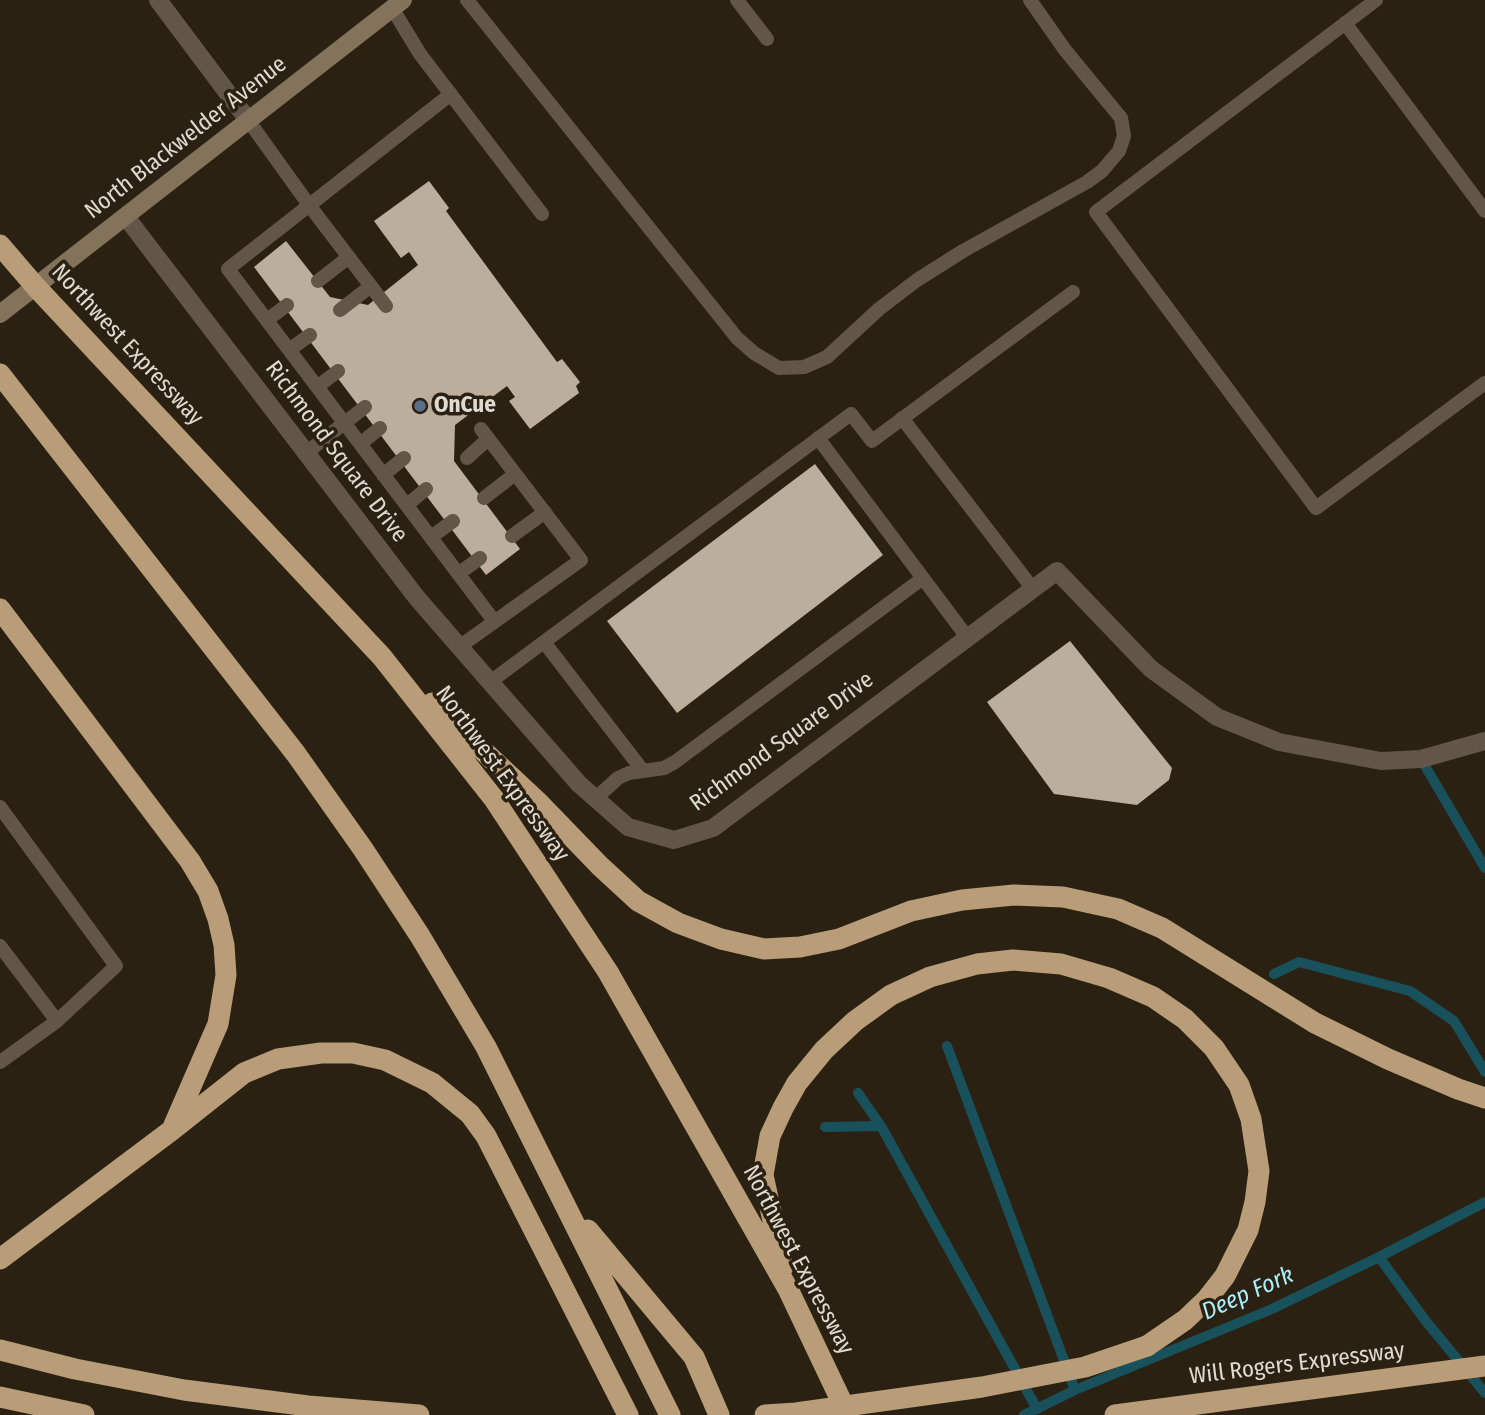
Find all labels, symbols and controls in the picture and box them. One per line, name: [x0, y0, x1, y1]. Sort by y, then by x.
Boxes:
street label: North Blackwelder Avenue: [80, 51, 292, 225]
street label: Northwest Expressway: [45, 259, 209, 431]
street label: Richmond Square Drive: [259, 356, 413, 548]
place label: OnCue: [434, 392, 496, 420]
marker: OnCue: [412, 398, 428, 414]
street label: Richmond Square Drive: [685, 666, 879, 818]
street label: Northwest Expressway: [429, 681, 575, 867]
street label: Northwest Expressway: [737, 1161, 859, 1359]
water label: Deep Fork: [1198, 1261, 1298, 1327]
street label: Will Rogers Expressway: [1188, 1337, 1406, 1391]

